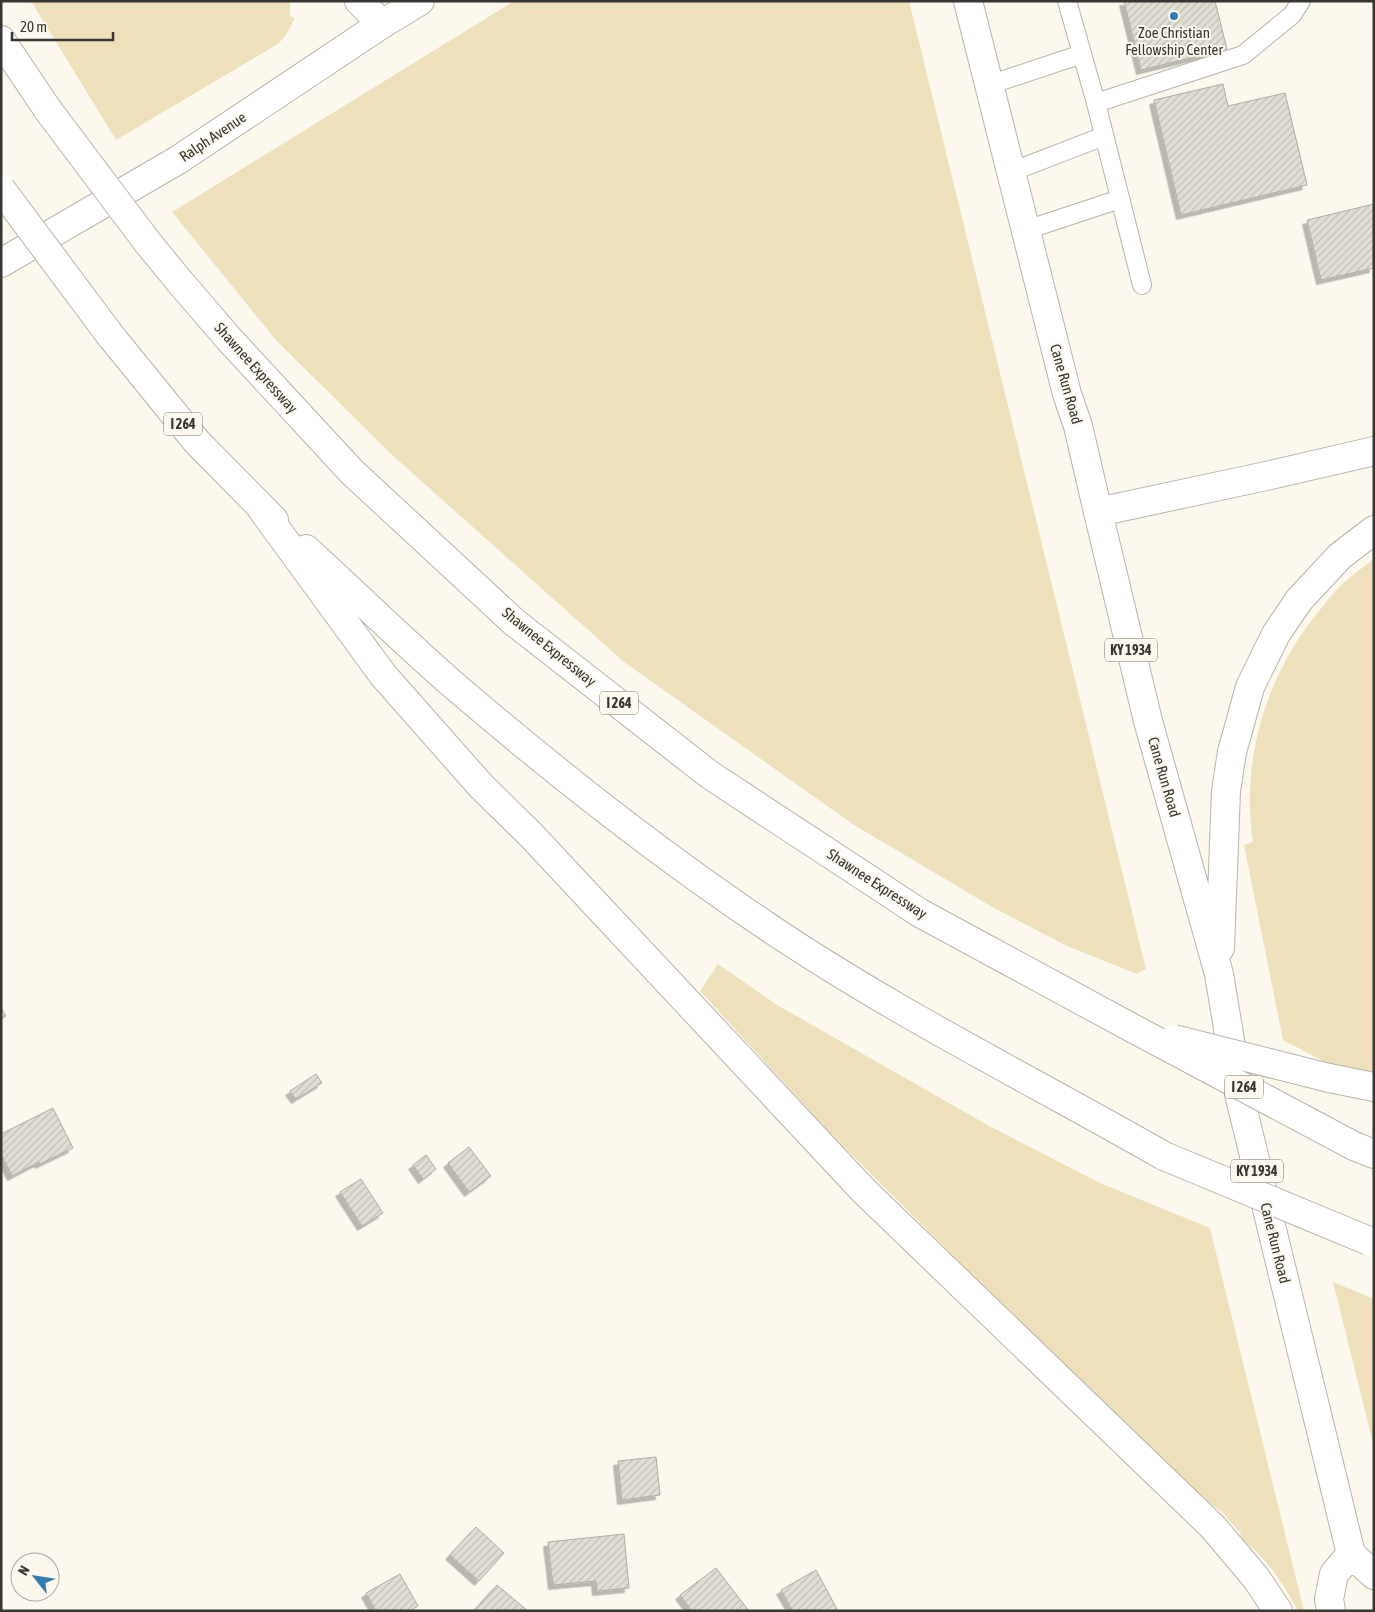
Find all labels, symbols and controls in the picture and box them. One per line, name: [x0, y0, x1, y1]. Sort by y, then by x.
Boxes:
scale bar: [12, 10, 114, 42]
marker: Zoe Christian Fellowship Center: [1168, 10, 1180, 22]
text: 20 m: [20, 18, 47, 35]
place label: Zoe Christian Fellowship Center: [1125, 24, 1223, 58]
street label: Ralph Avenue: [176, 108, 249, 165]
street label: Shawnee Expressway: [211, 319, 301, 416]
street label: Cane Run Road: [1047, 342, 1086, 426]
road number: I 264: [164, 412, 202, 436]
street label: Shawnee Expressway: [499, 604, 600, 690]
road number: KY 1934: [1105, 638, 1157, 662]
road number: I 264: [600, 691, 638, 714]
street label: Cane Run Road: [1145, 735, 1184, 819]
street label: Shawnee Expressway: [824, 845, 930, 922]
road number: I 264: [1225, 1076, 1263, 1098]
road number: KY 1934: [1231, 1160, 1283, 1182]
street label: Cane Run Road: [1257, 1201, 1294, 1285]
north arrow: [10, 1552, 60, 1602]
text: N: [15, 1563, 33, 1578]

